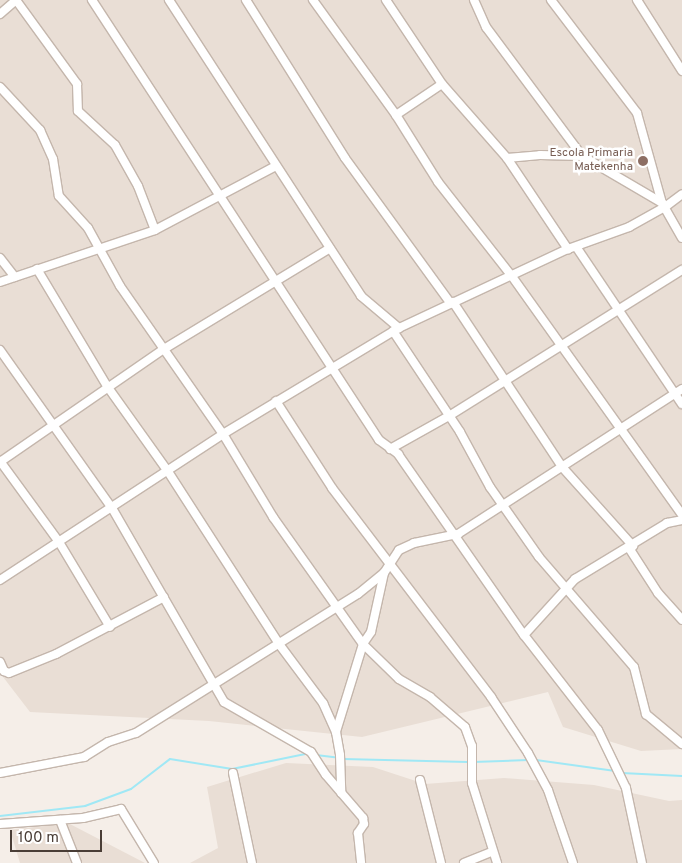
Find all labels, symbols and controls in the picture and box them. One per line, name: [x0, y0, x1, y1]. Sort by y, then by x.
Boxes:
place label: Escola Primaria Matekenha: [550, 147, 633, 175]
marker: Escola Primaria Matekenha: [637, 155, 649, 167]
scale bar: [12, 820, 105, 852]
text: 100 m: [18, 829, 59, 848]

